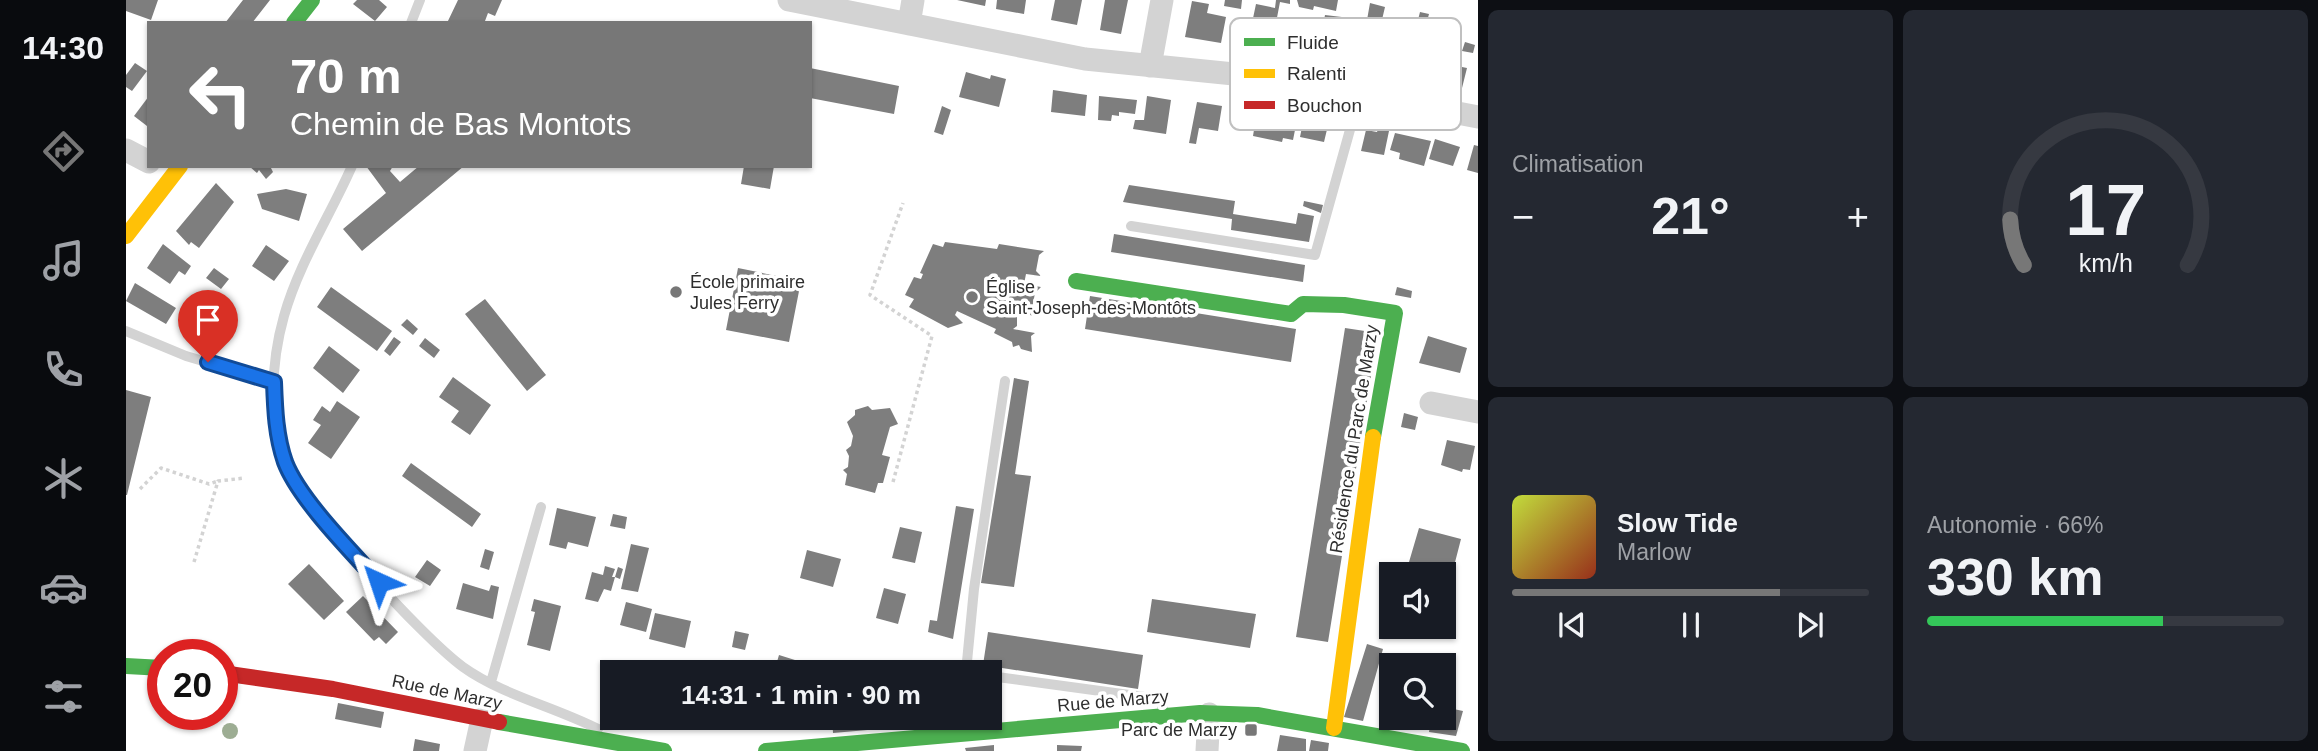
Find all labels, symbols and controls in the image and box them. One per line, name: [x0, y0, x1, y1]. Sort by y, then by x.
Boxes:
legend: [1230, 18, 1461, 130]
text: 14:30: [22, 30, 104, 66]
text: Fluide: [1287, 32, 1339, 53]
icon: left: [175, 49, 266, 140]
text: 70 m: [290, 49, 402, 103]
text: Ralenti: [1287, 63, 1346, 84]
text: Bouchon: [1287, 95, 1362, 116]
text: Chemin de Bas Montots: [290, 106, 632, 142]
icon: directions: [39, 127, 88, 176]
text: Climatisation: [1512, 151, 1644, 177]
text: 17: [2065, 169, 2146, 250]
text: 21°: [1651, 187, 1730, 245]
text: −: [1512, 196, 1534, 238]
text: +: [1847, 196, 1869, 238]
icon: music: [39, 236, 88, 285]
text: km/h: [2078, 248, 2133, 276]
place label: École primaire Jules Ferry: [690, 272, 805, 313]
place label: Église Saint-Joseph-des-Montôts: [986, 277, 1196, 318]
marker: École primaire Jules Ferry: [668, 284, 684, 300]
marker: Église Saint-Joseph-des-Montôts: [964, 289, 980, 305]
pin: [178, 290, 238, 362]
icon: arrive: [189, 301, 227, 339]
street label: Résidence du Parc de Marzy: [1326, 323, 1382, 555]
icon: phone: [39, 345, 88, 394]
icon: climate: [39, 454, 88, 503]
text: Slow Tide: [1617, 508, 1738, 538]
text: Autonomie · 66%: [1927, 512, 2103, 538]
text: Marlow: [1617, 539, 1691, 565]
position arrow: [342, 545, 416, 619]
text: 330 km: [1927, 548, 2103, 606]
map controls: [1379, 562, 1456, 730]
button: sound: [1379, 562, 1456, 639]
icon: car: [39, 563, 88, 612]
icon: previous: [1553, 606, 1591, 644]
icon: pause: [1672, 606, 1710, 644]
icon: next: [1791, 606, 1829, 644]
speed limit sign: 20: [147, 639, 238, 730]
button: search: [1379, 653, 1456, 730]
street label: Rue de Marzy: [390, 671, 504, 713]
icon: filters: [39, 672, 88, 721]
text: 14:31 · 1 min · 90 m: [681, 680, 921, 710]
street label: Rue de Marzy: [1056, 686, 1170, 716]
place label: Parc de Marzy: [1121, 720, 1237, 740]
marker: Parc de Marzy: [1243, 722, 1259, 738]

